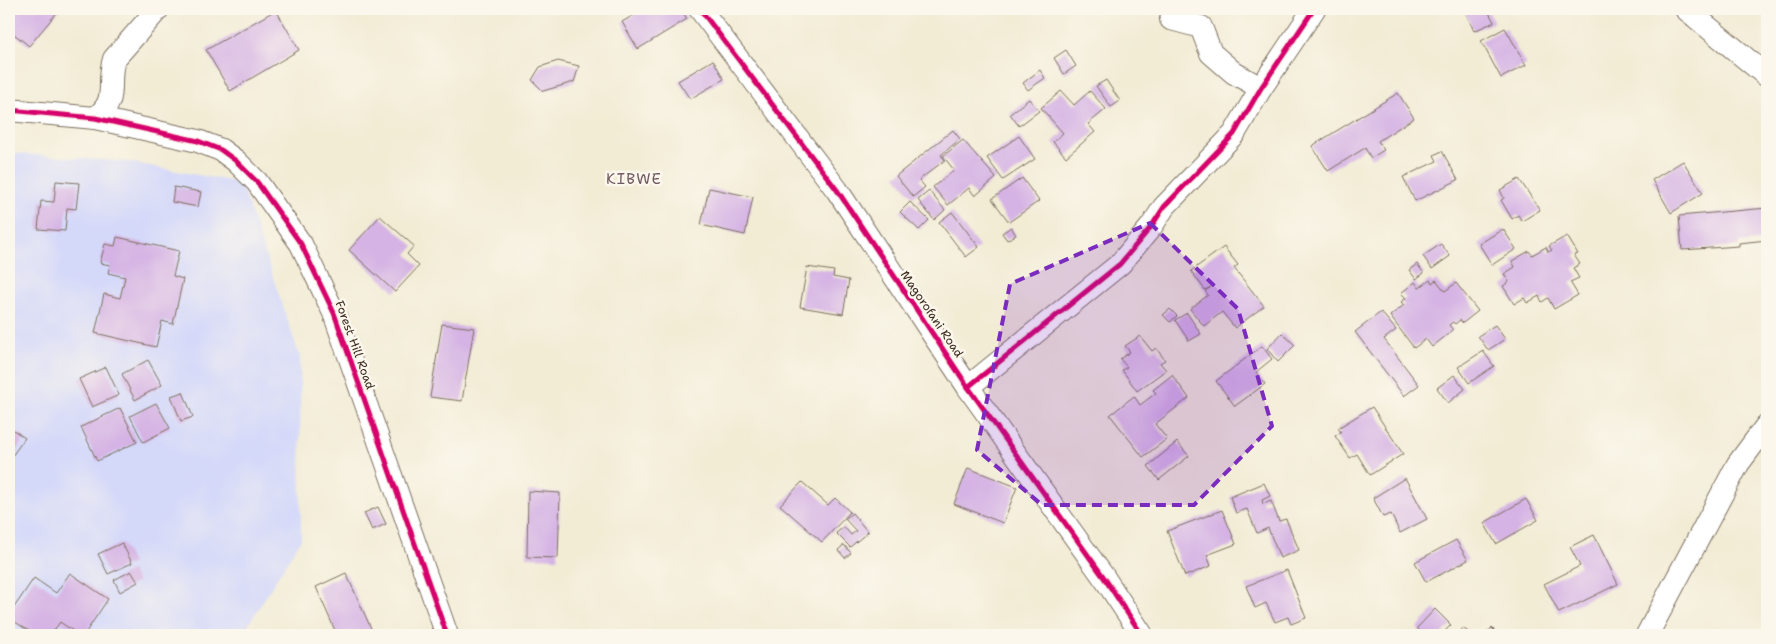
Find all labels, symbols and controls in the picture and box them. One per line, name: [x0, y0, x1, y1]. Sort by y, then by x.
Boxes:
district label: KIBWE: [606, 169, 662, 189]
street label: Magorofani Road: [897, 267, 967, 361]
street label: Forest Hill Road: [332, 298, 379, 392]

